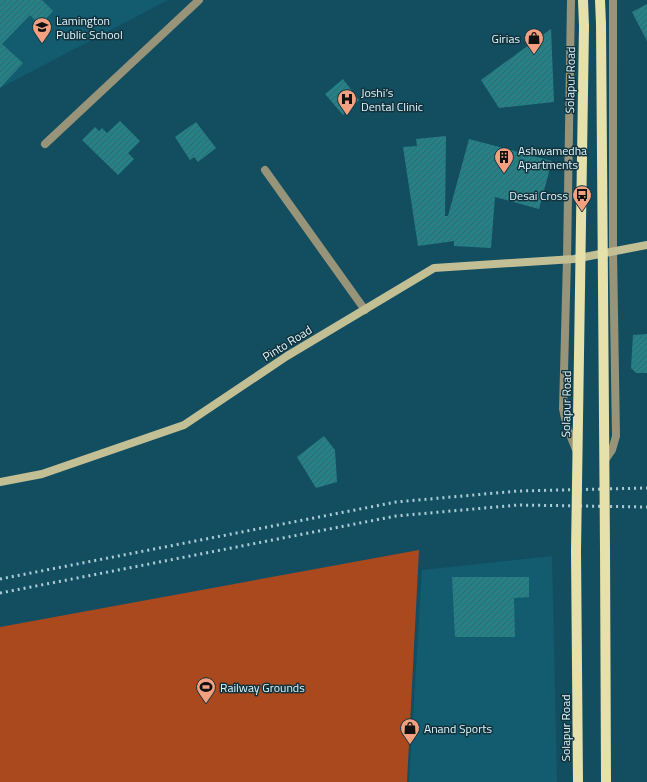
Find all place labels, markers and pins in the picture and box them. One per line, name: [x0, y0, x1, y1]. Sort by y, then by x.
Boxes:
place label: Lamington Public School: [56, 11, 123, 44]
school or university icon: Lamington Public School: [31, 16, 53, 44]
shop icon: Girias: [523, 27, 545, 55]
place label: Girias: [492, 29, 520, 48]
place label: Joshi’s Dental Clinic: [361, 83, 423, 116]
hospital icon: Joshi’s Dental Clinic: [336, 88, 358, 116]
place label: Ashwamedha Apartments: [518, 141, 587, 174]
building icon: Ashwamedha Apartments: [493, 146, 515, 174]
bus stop icon: Desai Cross: [571, 184, 593, 212]
place label: Desai Cross: [509, 186, 568, 205]
sports icon: Railway Grounds: [195, 676, 217, 704]
place label: Railway Grounds: [220, 678, 305, 697]
shop icon: Anand Sports: [399, 717, 421, 745]
place label: Anand Sports: [424, 719, 493, 738]

